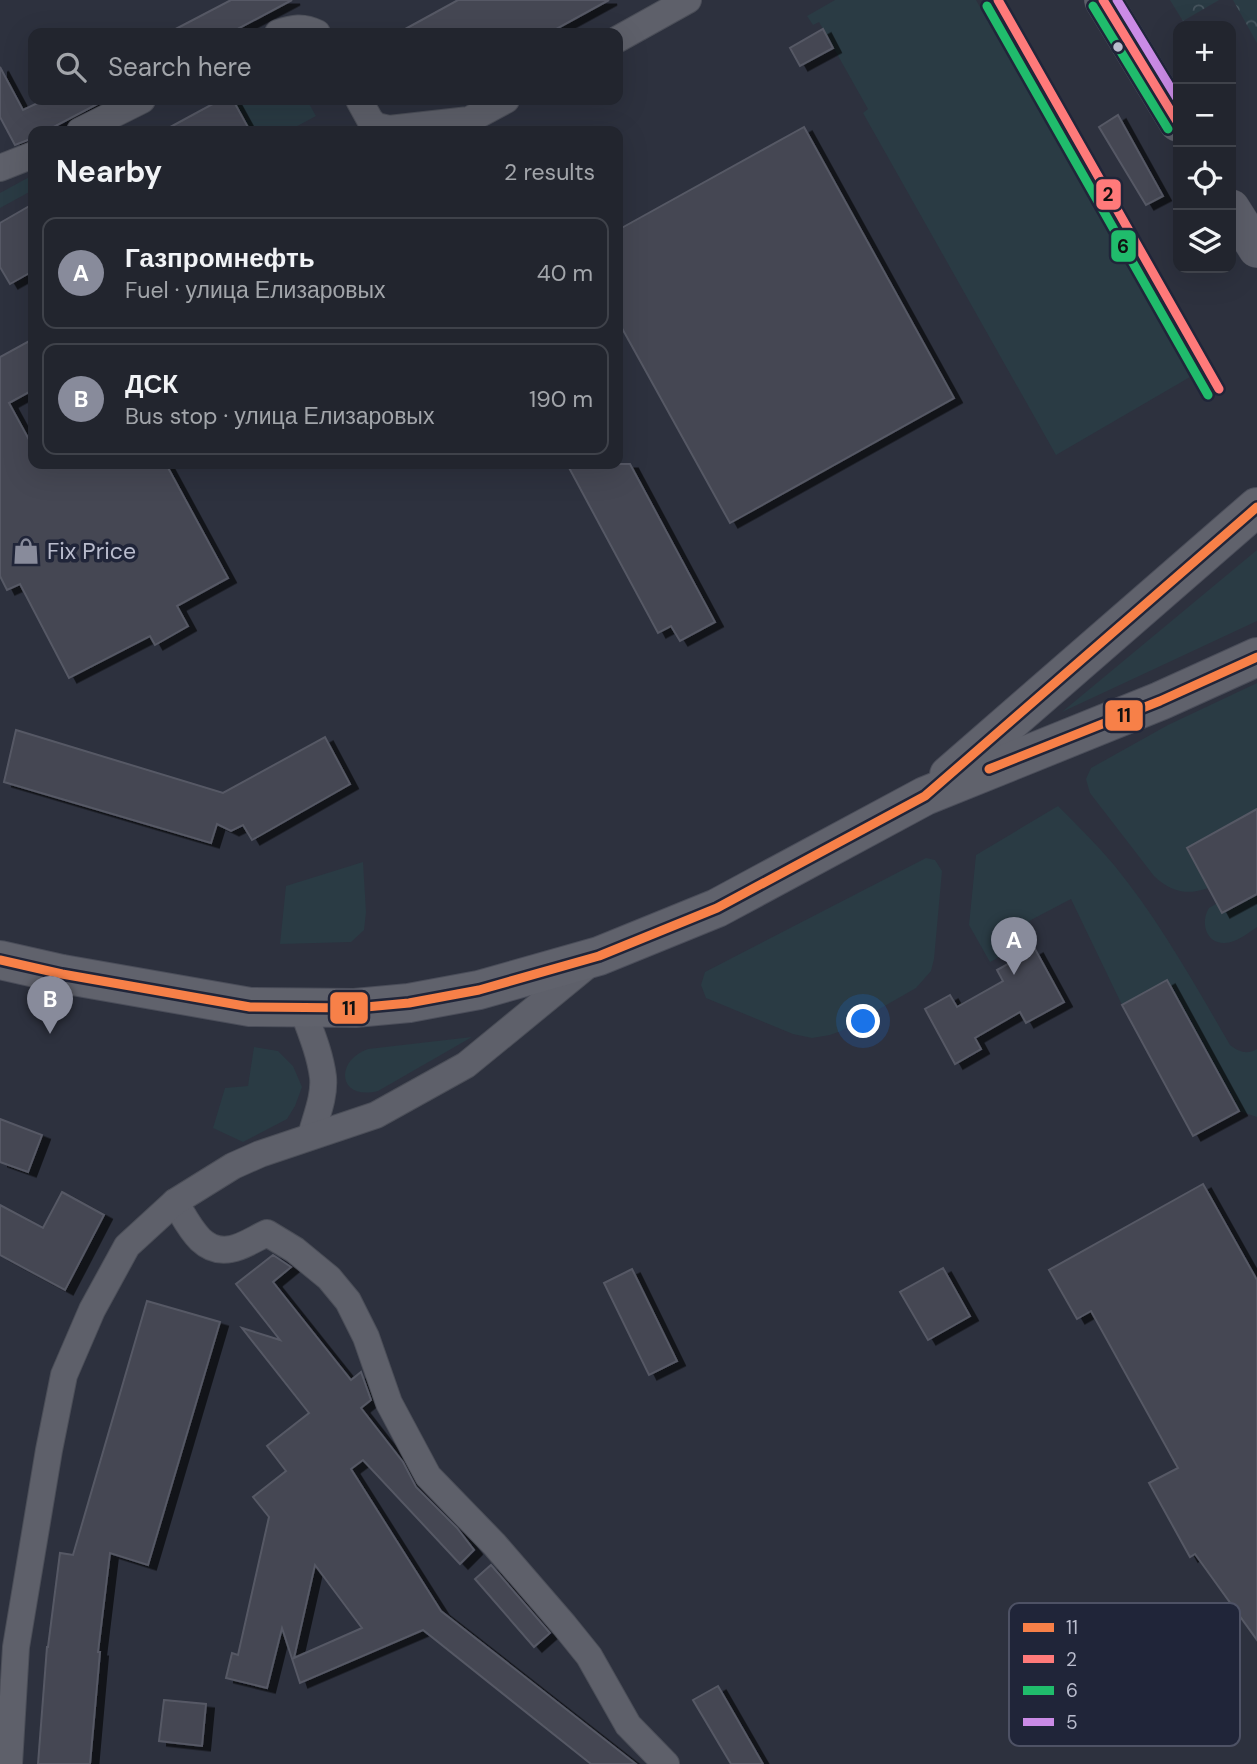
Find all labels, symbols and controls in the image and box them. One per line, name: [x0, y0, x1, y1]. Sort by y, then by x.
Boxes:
map controls: [1173, 21, 1236, 273]
button: +: [1173, 21, 1236, 84]
search box: [28, 28, 623, 105]
unlabelled marker: [1111, 40, 1125, 54]
icon: search: [52, 48, 90, 86]
text: Search here: [108, 50, 251, 84]
button: −: [1173, 84, 1236, 147]
button: locate: [1173, 147, 1236, 210]
text: Nearby: [56, 152, 162, 191]
text: 2 results: [504, 157, 595, 187]
line badge: 2: [1095, 178, 1122, 211]
text: 2: [1103, 182, 1114, 207]
button: layers: [1173, 210, 1236, 273]
line badge: 6: [1110, 229, 1137, 263]
text: 6: [1117, 234, 1129, 259]
text: Газпромнефть: [125, 241, 315, 275]
text: A: [73, 258, 89, 288]
text: 40 m: [537, 258, 593, 288]
text: Fuel · улица Елизаровых: [125, 275, 386, 305]
text: ДСК: [125, 367, 178, 401]
text: B: [74, 384, 88, 414]
text: 190 m: [529, 384, 593, 414]
text: Bus stop · улица Елизаровых: [125, 401, 434, 431]
shop icon: Fix Price: [11, 536, 41, 566]
place label: Fix Price: [47, 536, 136, 566]
line badge: 11: [1104, 699, 1144, 732]
text: 11: [1117, 703, 1131, 728]
pin: A: [991, 917, 1037, 975]
pin: B: [27, 976, 73, 1034]
line badge: 11: [329, 991, 369, 1025]
text: 11: [342, 996, 356, 1021]
your location: [846, 1004, 880, 1038]
legend: [1009, 1603, 1240, 1746]
text: 11: [1066, 1615, 1078, 1640]
text: 2: [1066, 1647, 1077, 1672]
text: 6: [1066, 1678, 1078, 1703]
text: 5: [1066, 1710, 1078, 1735]

